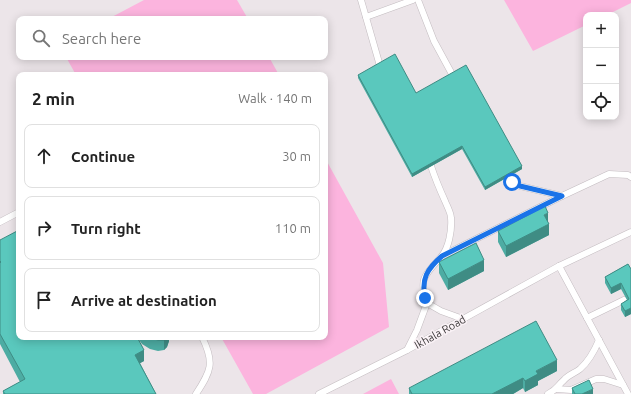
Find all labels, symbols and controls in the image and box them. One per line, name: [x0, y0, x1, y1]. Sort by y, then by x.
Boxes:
map controls: [583, 12, 619, 120]
button: +: [583, 12, 619, 48]
search box: [16, 16, 328, 60]
icon: search: [30, 27, 52, 49]
text: Search here: [62, 30, 141, 47]
button: −: [583, 48, 619, 84]
button: locate: [583, 84, 619, 120]
text: 2 min: [32, 89, 75, 108]
text: Walk · 140 m: [238, 91, 312, 105]
icon: ahead: [33, 145, 55, 167]
text: Continue: [71, 148, 135, 165]
text: 30 m: [282, 149, 311, 163]
route start: [503, 173, 521, 191]
icon: right: [33, 217, 55, 239]
text: Turn right: [71, 220, 141, 237]
text: 110 m: [275, 221, 311, 235]
icon: arrive: [33, 289, 55, 311]
route end: [416, 289, 434, 307]
text: Arrive at destination: [71, 292, 217, 309]
street label: Ikhala Road: [412, 313, 468, 351]

